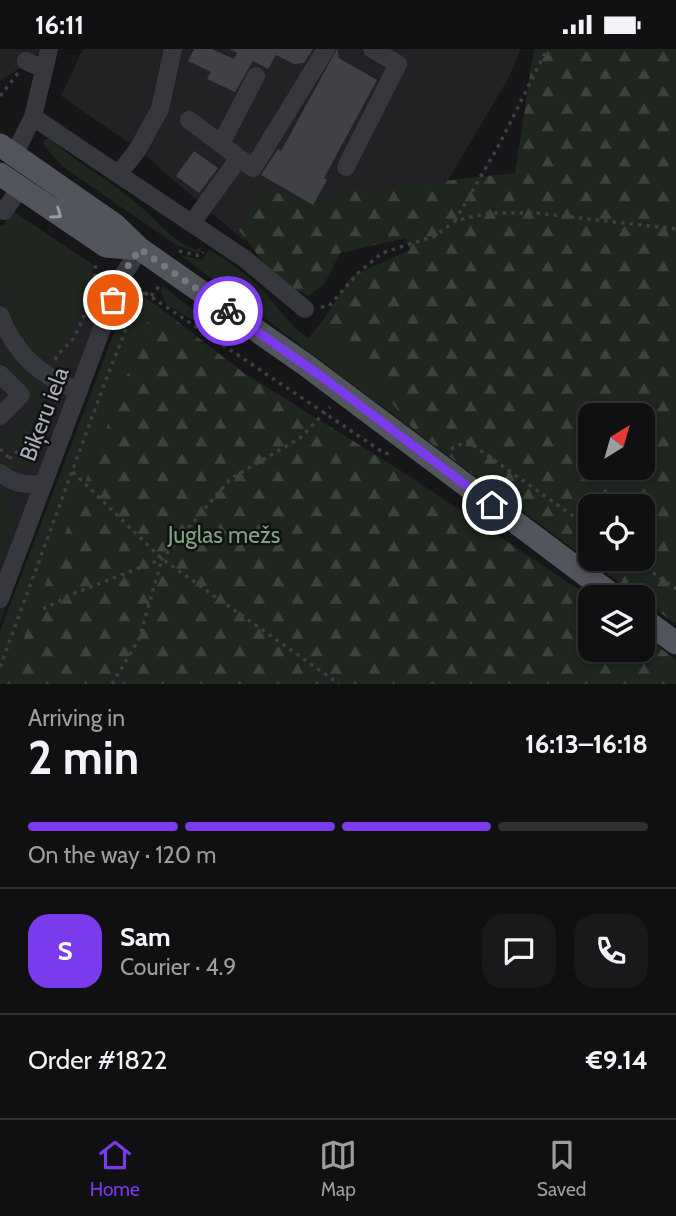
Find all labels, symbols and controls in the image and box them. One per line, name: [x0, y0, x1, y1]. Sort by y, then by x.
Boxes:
text: 16:11: [35, 9, 84, 41]
one-way arrow: [49, 206, 62, 218]
pin: [83, 270, 143, 330]
courier: [193, 276, 263, 346]
icon: bag: [94, 281, 132, 319]
icon: bike: [209, 292, 247, 330]
street label: Biķeru iela: [13, 363, 77, 466]
north arrow: [578, 403, 654, 479]
map controls: [578, 403, 655, 662]
pin: [462, 475, 522, 535]
icon: home: [473, 486, 511, 524]
button: locate: [578, 494, 655, 571]
park label: Juglas mežs: [167, 521, 280, 549]
button: layers: [578, 585, 655, 662]
text: Arriving in: [28, 704, 125, 732]
text: 16:13–16:18: [525, 728, 648, 760]
text: 2 min: [28, 730, 139, 786]
text: On the way · 120 m: [28, 841, 216, 869]
button: chat: [482, 914, 556, 988]
button: phone: [574, 914, 648, 988]
text: Sam: [120, 921, 171, 953]
text: S: [57, 935, 73, 967]
text: Courier · 4.9: [120, 953, 236, 981]
text: Order #1822: [28, 1044, 167, 1076]
text: €9.14: [586, 1044, 648, 1076]
tab: Home: [90, 1136, 140, 1201]
tab: Map: [319, 1136, 357, 1201]
tab: Saved: [537, 1136, 586, 1201]

